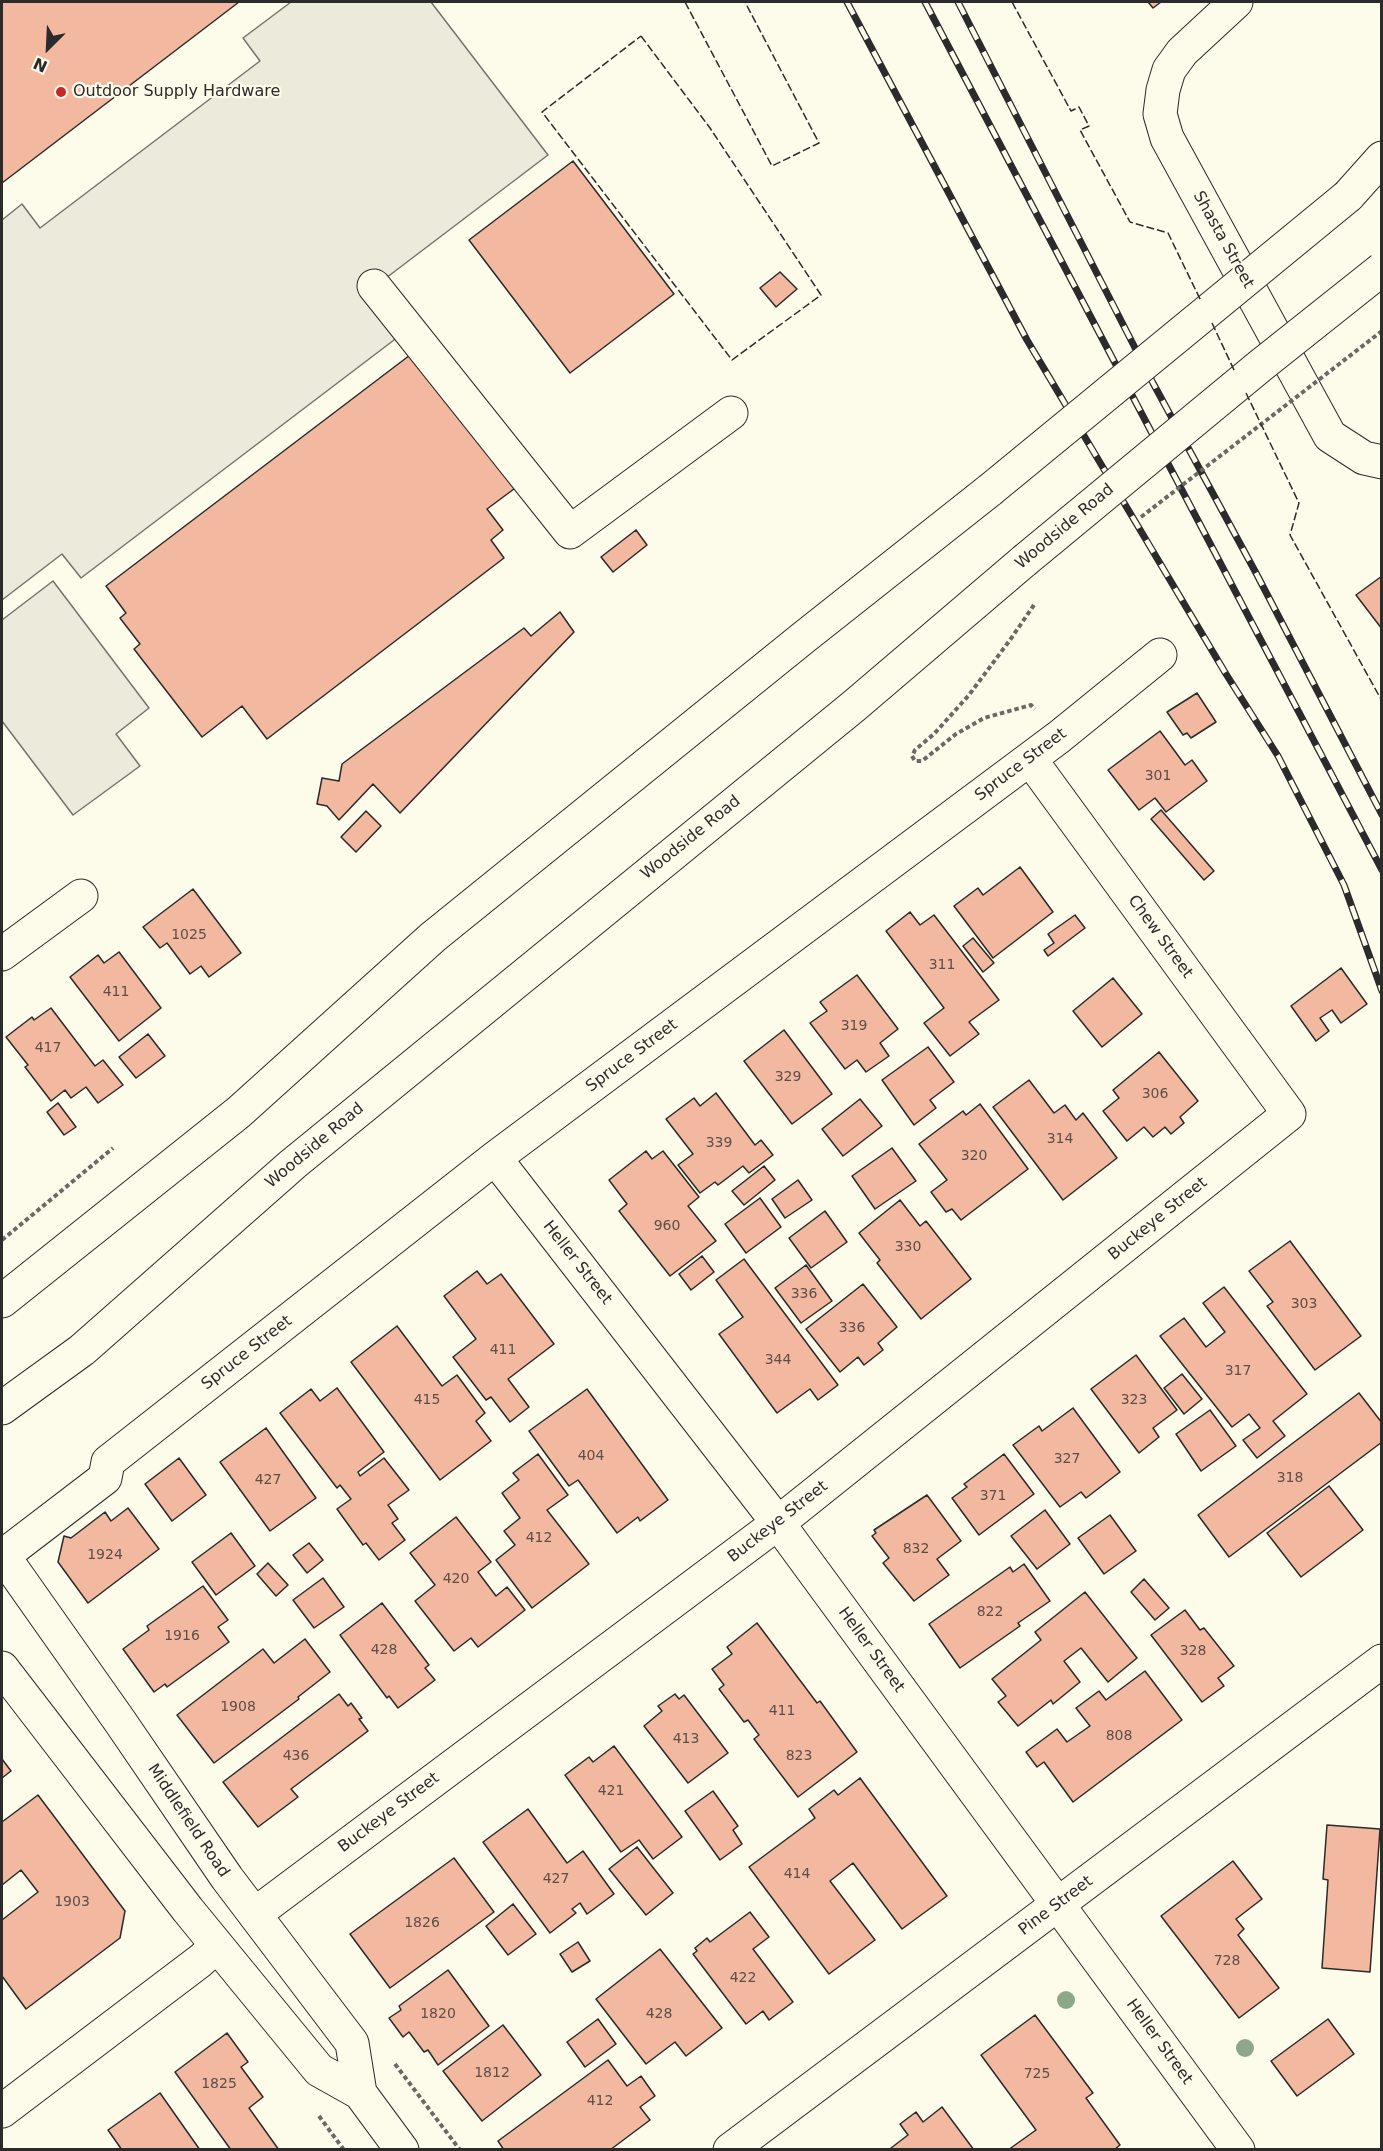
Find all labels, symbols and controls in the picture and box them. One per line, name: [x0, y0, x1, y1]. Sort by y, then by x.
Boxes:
north arrow: [18, 18, 78, 78]
text: N: [31, 54, 50, 76]
place label: Outdoor Supply Hardware: [73, 82, 280, 102]
marker: Outdoor Supply Hardware: [54, 85, 68, 99]
street label: Shasta Street: [1188, 188, 1258, 292]
street label: Woodside Road: [1012, 480, 1118, 574]
street label: Spruce Street: [972, 724, 1070, 806]
house number: 301: [1145, 768, 1171, 784]
street label: Woodside Road: [637, 792, 745, 884]
street label: Chew Street: [1123, 892, 1197, 982]
house number: 1025: [171, 927, 207, 943]
house number: 311: [929, 957, 955, 973]
house number: 411: [103, 984, 129, 1000]
street label: Spruce Street: [583, 1015, 681, 1097]
house number: 319: [841, 1018, 867, 1034]
house number: 417: [35, 1040, 61, 1056]
house number: 329: [775, 1069, 801, 1085]
house number: 306: [1142, 1086, 1168, 1102]
street label: Woodside Road: [262, 1099, 368, 1193]
house number: 314: [1047, 1131, 1073, 1147]
house number: 339: [706, 1135, 732, 1151]
house number: 320: [961, 1148, 987, 1164]
street label: Buckeye Street: [1105, 1173, 1211, 1265]
street label: Heller Street: [538, 1217, 616, 1309]
house number: 960: [654, 1218, 680, 1234]
house number: 330: [895, 1239, 921, 1255]
house number: 336: [791, 1286, 817, 1302]
house number: 303: [1291, 1296, 1317, 1312]
street label: Spruce Street: [198, 1312, 296, 1394]
house number: 336: [839, 1320, 865, 1336]
house number: 411: [490, 1342, 516, 1358]
house number: 344: [765, 1352, 791, 1368]
house number: 317: [1225, 1363, 1251, 1379]
house number: 415: [414, 1392, 440, 1408]
house number: 323: [1121, 1392, 1147, 1408]
house number: 404: [578, 1448, 604, 1464]
house number: 327: [1054, 1451, 1080, 1467]
house number: 318: [1277, 1470, 1303, 1486]
house number: 427: [255, 1472, 281, 1488]
street label: Buckeye Street: [724, 1477, 832, 1567]
house number: 371: [980, 1488, 1006, 1504]
house number: 412: [526, 1530, 552, 1546]
house number: 832: [903, 1541, 929, 1557]
house number: 1924: [87, 1547, 123, 1563]
house number: 420: [443, 1571, 469, 1587]
street label: Heller Street: [834, 1604, 908, 1696]
house number: 822: [977, 1604, 1003, 1620]
house number: 1916: [164, 1628, 200, 1644]
house number: 428: [371, 1642, 397, 1658]
house number: 328: [1180, 1643, 1206, 1659]
house number: 1908: [220, 1699, 256, 1715]
house number: 411: [769, 1703, 795, 1719]
house number: 808: [1106, 1728, 1132, 1744]
house number: 413: [673, 1731, 699, 1747]
house number: 436: [283, 1748, 309, 1764]
house number: 823: [786, 1748, 812, 1764]
street label: Middlefield Road: [143, 1761, 233, 1881]
street label: Buckeye Street: [335, 1769, 443, 1857]
house number: 421: [598, 1783, 624, 1799]
house number: 414: [784, 1866, 810, 1882]
house number: 427: [543, 1871, 569, 1887]
street label: Pine Street: [1015, 1872, 1097, 1940]
house number: 1903: [54, 1894, 90, 1910]
house number: 1826: [404, 1915, 440, 1931]
house number: 728: [1214, 1953, 1240, 1969]
house number: 422: [730, 1970, 756, 1986]
street label: Heller Street: [1122, 1996, 1196, 2088]
house number: 1820: [420, 2006, 456, 2022]
house number: 428: [646, 2006, 672, 2022]
house number: 1812: [474, 2065, 510, 2081]
house number: 725: [1024, 2066, 1050, 2082]
house number: 1825: [201, 2076, 237, 2092]
house number: 412: [587, 2093, 613, 2109]

